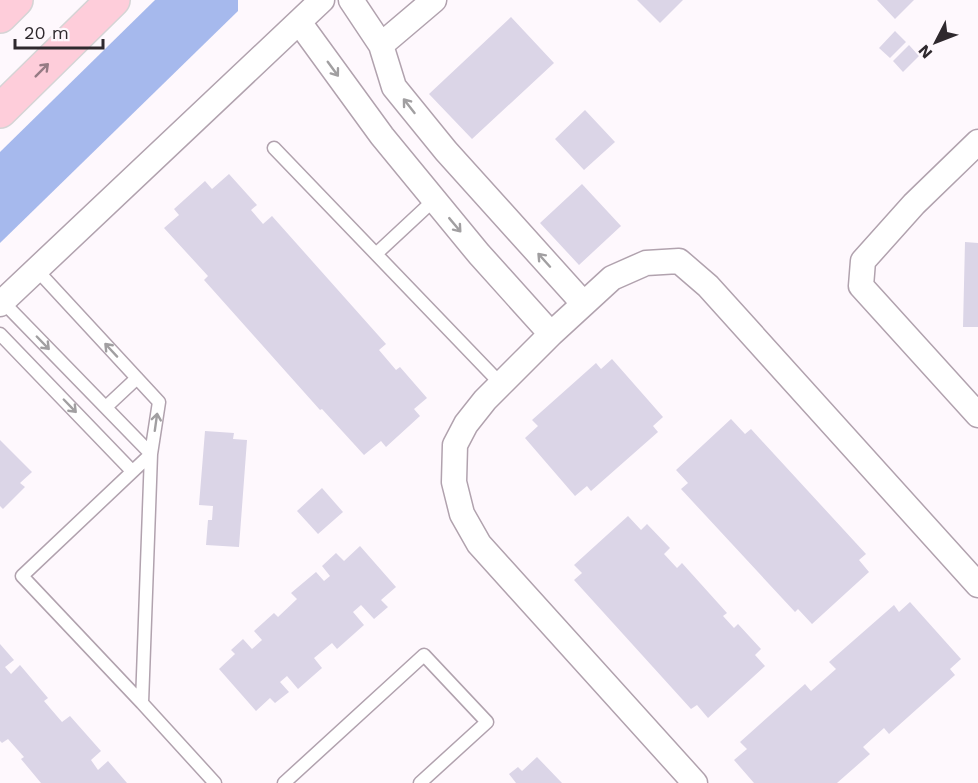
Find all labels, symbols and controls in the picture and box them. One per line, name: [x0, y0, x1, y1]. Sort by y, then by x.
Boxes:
scale bar: [15, 12, 104, 50]
north arrow: [906, 12, 966, 72]
text: 20 m: [24, 22, 69, 43]
text: N: [914, 41, 936, 62]
one-way arrow: [327, 61, 339, 77]
one-way arrow: [34, 63, 49, 78]
one-way arrow: [403, 98, 416, 114]
one-way arrow: [448, 216, 461, 232]
one-way arrow: [537, 253, 551, 268]
one-way arrow: [36, 336, 51, 351]
one-way arrow: [104, 343, 118, 358]
one-way arrow: [62, 399, 77, 414]
one-way arrow: [150, 412, 161, 432]

